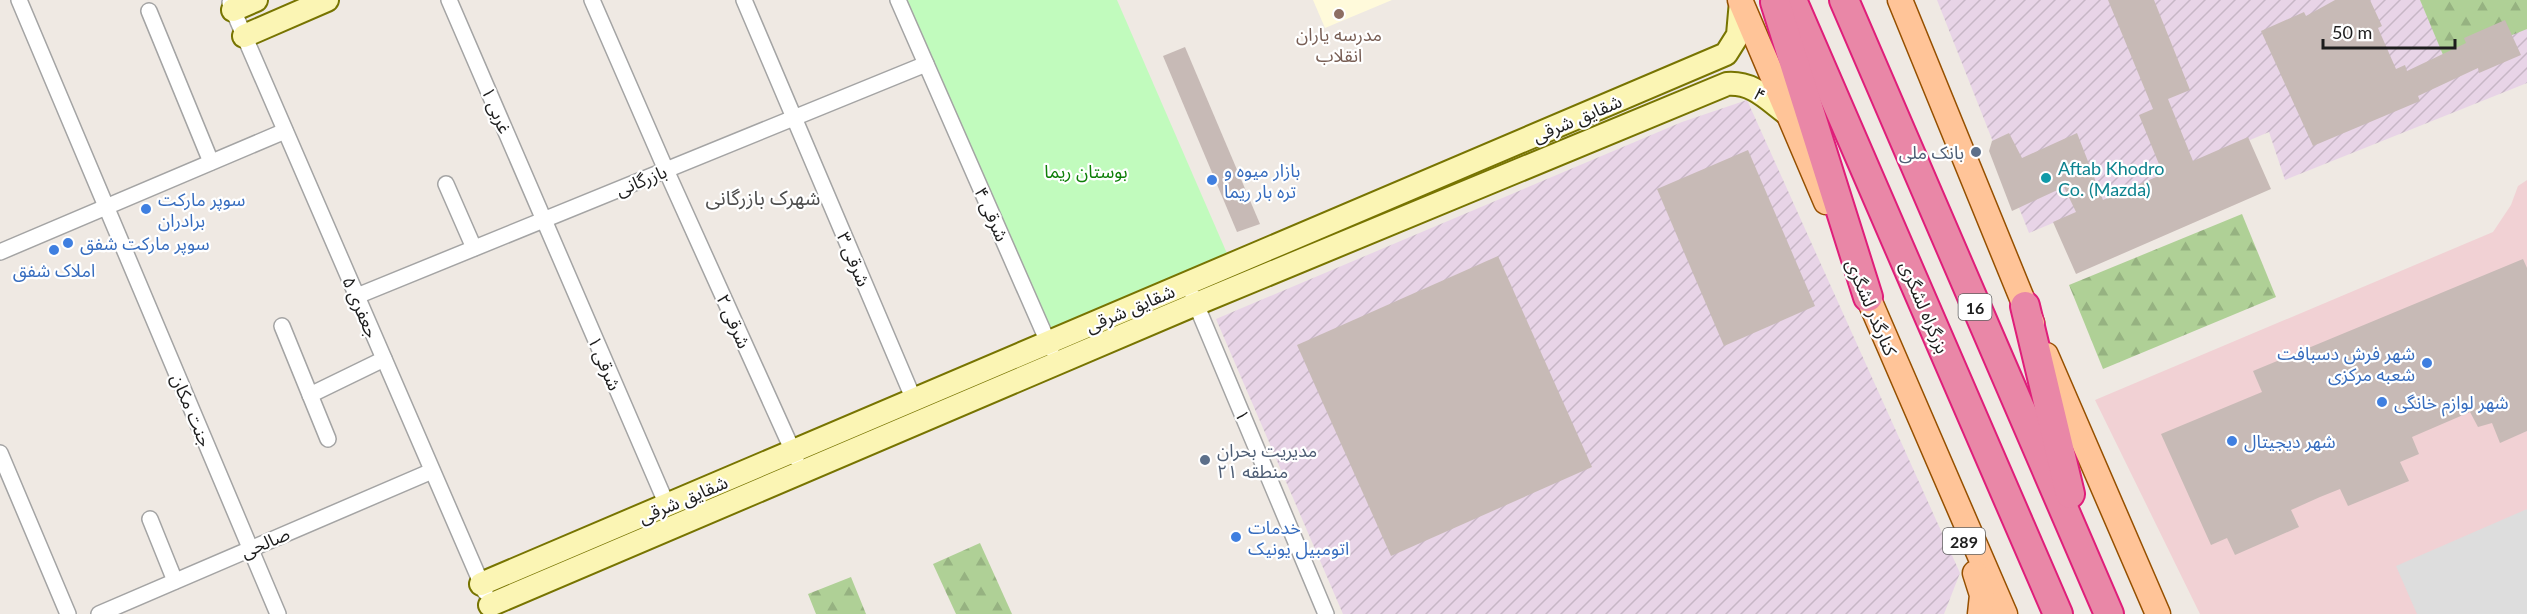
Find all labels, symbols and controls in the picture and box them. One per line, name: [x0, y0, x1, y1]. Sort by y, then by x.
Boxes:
marker: مدرسه یاران انقلاب: [1332, 7, 1346, 21]
scale bar: [2323, 12, 2455, 50]
text: 50 m: [2332, 21, 2372, 43]
place label: مدرسه یاران انقلاب: [1296, 23, 1382, 66]
street label: ۴: [1750, 82, 1770, 106]
street label: ۱ غربی: [476, 83, 517, 137]
street label: شقایق شرقی: [1529, 89, 1625, 148]
place label: بانک ملی: [1899, 141, 1964, 164]
marker: بانک ملی: [1969, 145, 1983, 159]
place label: Aftab Khodro Co. (Mazda): [2058, 157, 2164, 200]
place label: بازار میوه و تره بار ریما: [1224, 159, 1300, 203]
street label: بازرگانی: [612, 160, 670, 201]
park label: بوستان ریما: [1044, 160, 1128, 183]
marker: Aftab Khodro Co. (Mazda): [2039, 171, 2053, 185]
marker: بازار میوه و تره بار ریما: [1205, 173, 1219, 187]
street label: ۴ شرقی: [969, 184, 1014, 245]
district label: شهرک بازرگانی: [706, 185, 820, 210]
place label: سوپر مارکت برادران: [158, 188, 245, 232]
marker: سوپر مارکت برادران: [139, 202, 153, 216]
street label: ۳ شرقی: [832, 229, 875, 290]
place label: سوپر مارکت شفق: [80, 232, 210, 255]
marker: سوپر مارکت شفق: [61, 236, 75, 250]
marker: املاک شفق: [47, 243, 61, 257]
street label: کنارگذر لشگری: [1841, 255, 1902, 360]
street label: بزرگراه لشگری: [1895, 258, 1954, 357]
place label: املاک شفق: [13, 259, 95, 282]
street label: جعفری ۵: [337, 273, 384, 341]
street label: شقایق شرقی: [1082, 279, 1178, 338]
street label: ۲ شرقی: [711, 291, 756, 352]
road number: 16: [1958, 294, 1992, 320]
street label: ۱ شرقی: [583, 333, 626, 394]
place label: شهر فرش دسبافت شعبه مرکزی: [2277, 342, 2415, 386]
marker: شهر فرش دسبافت شعبه مرکزی: [2420, 356, 2434, 370]
street label: جنت مکان: [166, 370, 217, 450]
place label: شهر لوازم خانگی: [2394, 391, 2509, 417]
marker: شهر لوازم خانگی: [2375, 395, 2389, 409]
street label: ۱: [1231, 406, 1255, 424]
place label: شهر دیجیتال: [2244, 430, 2336, 453]
marker: شهر دیجیتال: [2225, 434, 2239, 448]
place label: مدیریت بحران منطقه ۲۱: [1217, 439, 1317, 482]
marker: مدیریت بحران منطقه ۲۱: [1198, 453, 1212, 467]
street label: شقایق شرقی: [635, 470, 731, 529]
place label: خدمات اتومبیل یونیک: [1248, 516, 1349, 560]
street label: صالحی: [237, 522, 293, 563]
road number: 289: [1943, 528, 1985, 554]
marker: خدمات اتومبیل یونیک: [1229, 530, 1243, 544]

